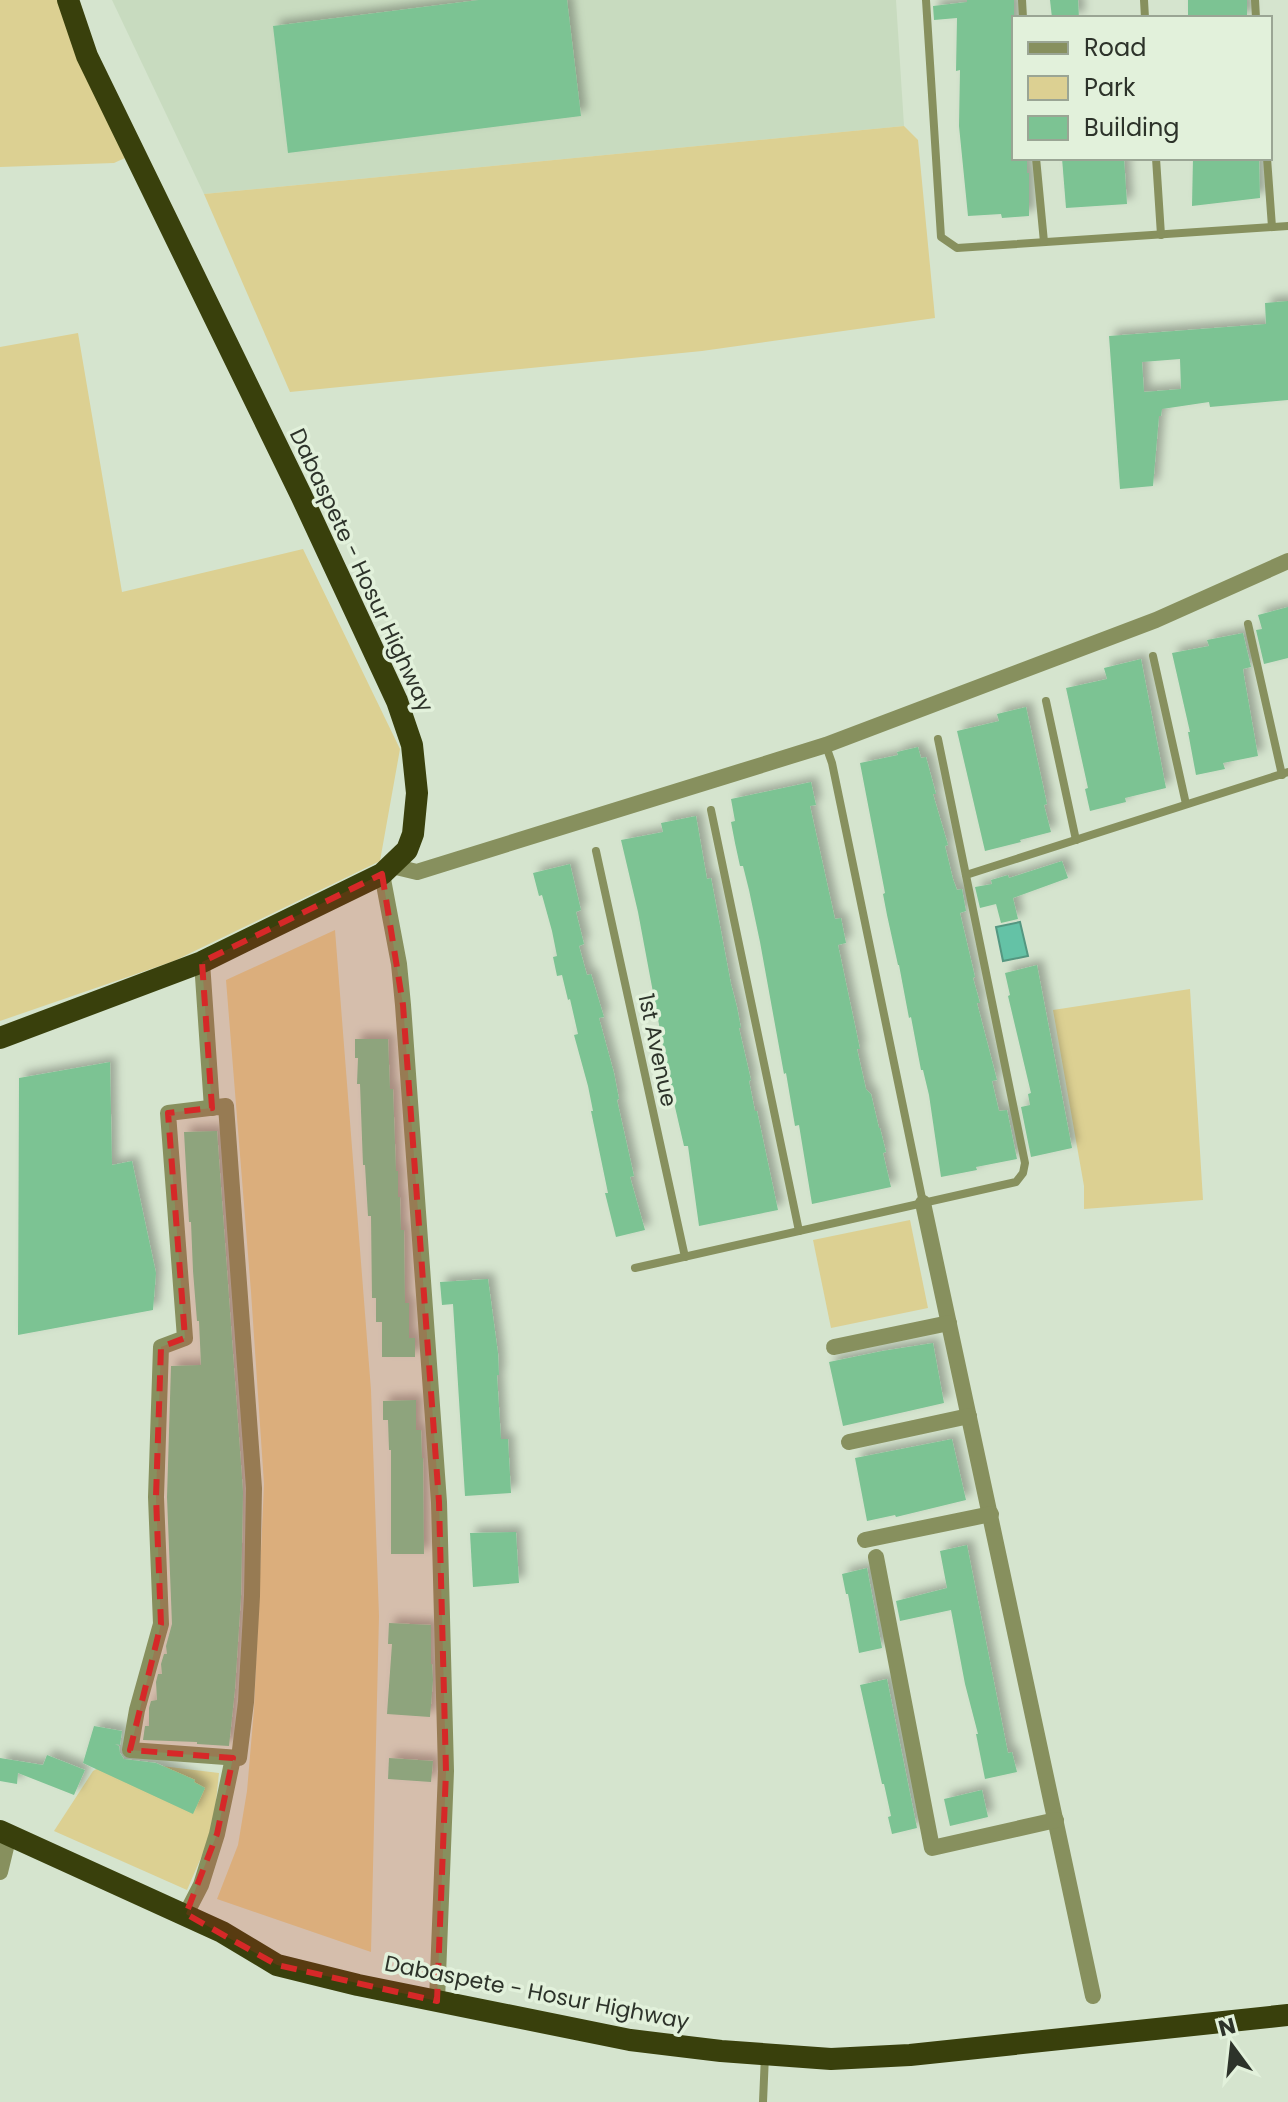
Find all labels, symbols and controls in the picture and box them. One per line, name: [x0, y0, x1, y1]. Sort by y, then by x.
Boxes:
legend: [1012, 16, 1272, 160]
text: Road: [1084, 31, 1146, 64]
text: Park: [1084, 71, 1136, 104]
text: Building: [1084, 111, 1180, 144]
street label: Dabaspete - Hosur Highway: [282, 423, 441, 718]
street label: 1st Avenue: [630, 991, 685, 1110]
street label: Dabaspete - Hosur Highway: [382, 1948, 692, 2037]
north arrow: [1192, 2006, 1272, 2086]
text: N: [1215, 2010, 1239, 2044]

